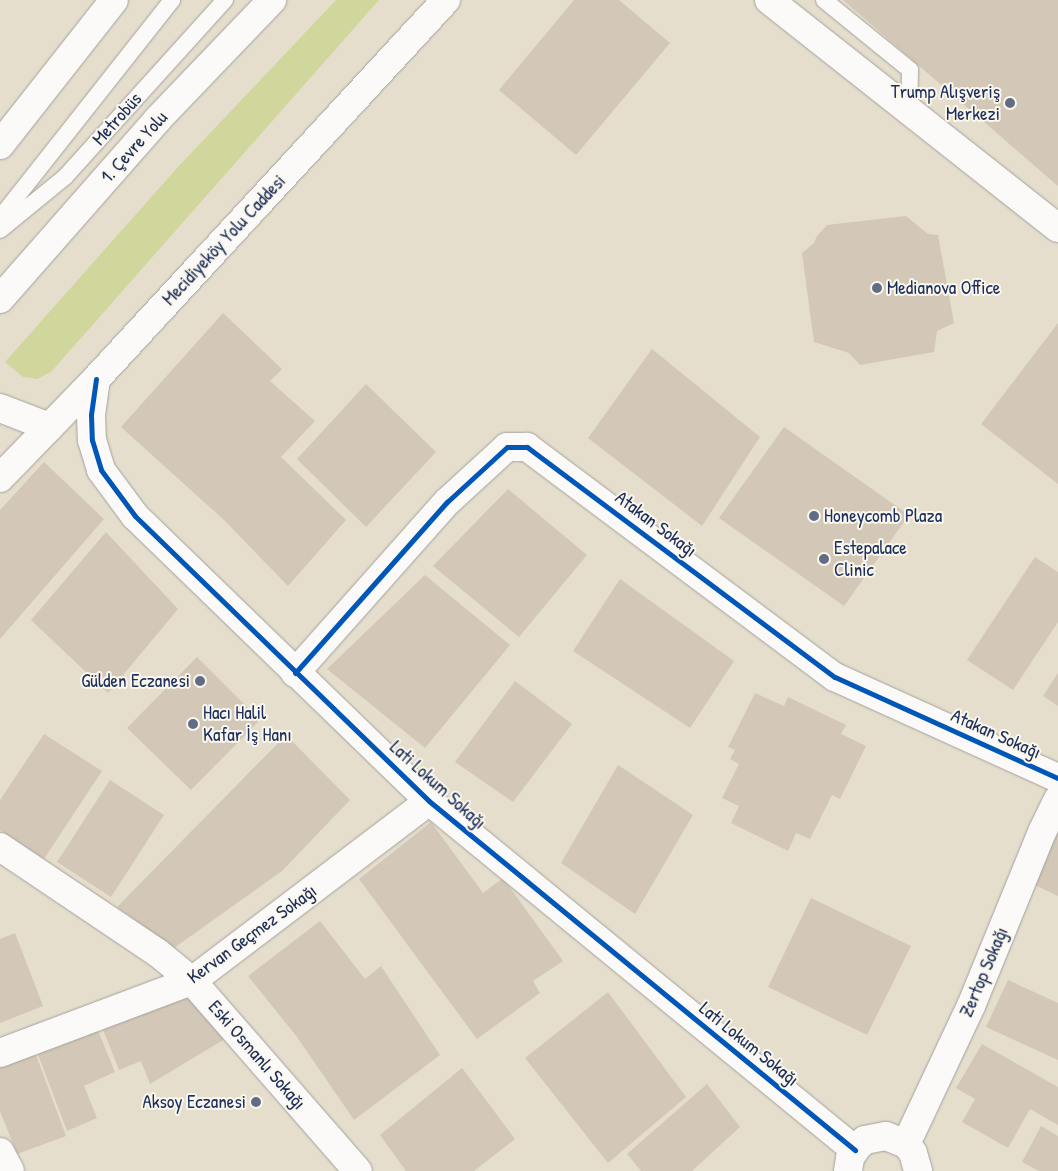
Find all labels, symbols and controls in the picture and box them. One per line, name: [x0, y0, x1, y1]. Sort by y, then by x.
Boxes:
place label: Trump Alışveriş Merkezi: [891, 81, 1000, 125]
street label: Metrobüs: [87, 88, 147, 150]
marker: Trump Alışveriş Merkezi: [1004, 97, 1016, 109]
street label: 1. Çevre Yolu: [96, 106, 172, 188]
street label: Mecidiyeköy Yolu Caddesi: [157, 170, 291, 310]
place label: Medianova Office: [887, 277, 1000, 299]
marker: Medianova Office: [871, 282, 883, 294]
street label: Atakan Sokağı: [611, 486, 701, 562]
place label: Honeycomb Plaza: [824, 505, 942, 527]
marker: Honeycomb Plaza: [808, 510, 820, 522]
place label: Estepalace Clinic: [834, 537, 907, 581]
marker: Estepalace Clinic: [818, 553, 830, 565]
place label: Gülden Eczanesi: [81, 670, 190, 692]
marker: Gülden Eczanesi: [194, 675, 206, 687]
place label: Hacı Halil Kafar İş Hanı: [203, 702, 292, 746]
street label: Atakan Sokağı: [948, 704, 1044, 764]
marker: Hacı Halil Kafar İş Hanı: [187, 718, 199, 730]
street label: Lati Lokum Sokağı: [385, 736, 491, 834]
street label: Kervan Geçmez Sokağı: [183, 879, 321, 989]
street label: Zertop Sokağı: [955, 924, 1013, 1020]
street label: Eski Osmanlı Sokağı: [203, 996, 311, 1114]
street label: Lati Lokum Sokağı: [695, 997, 803, 1091]
place label: Aksoy Eczanesi: [142, 1091, 246, 1113]
marker: Aksoy Eczanesi: [250, 1096, 262, 1108]

